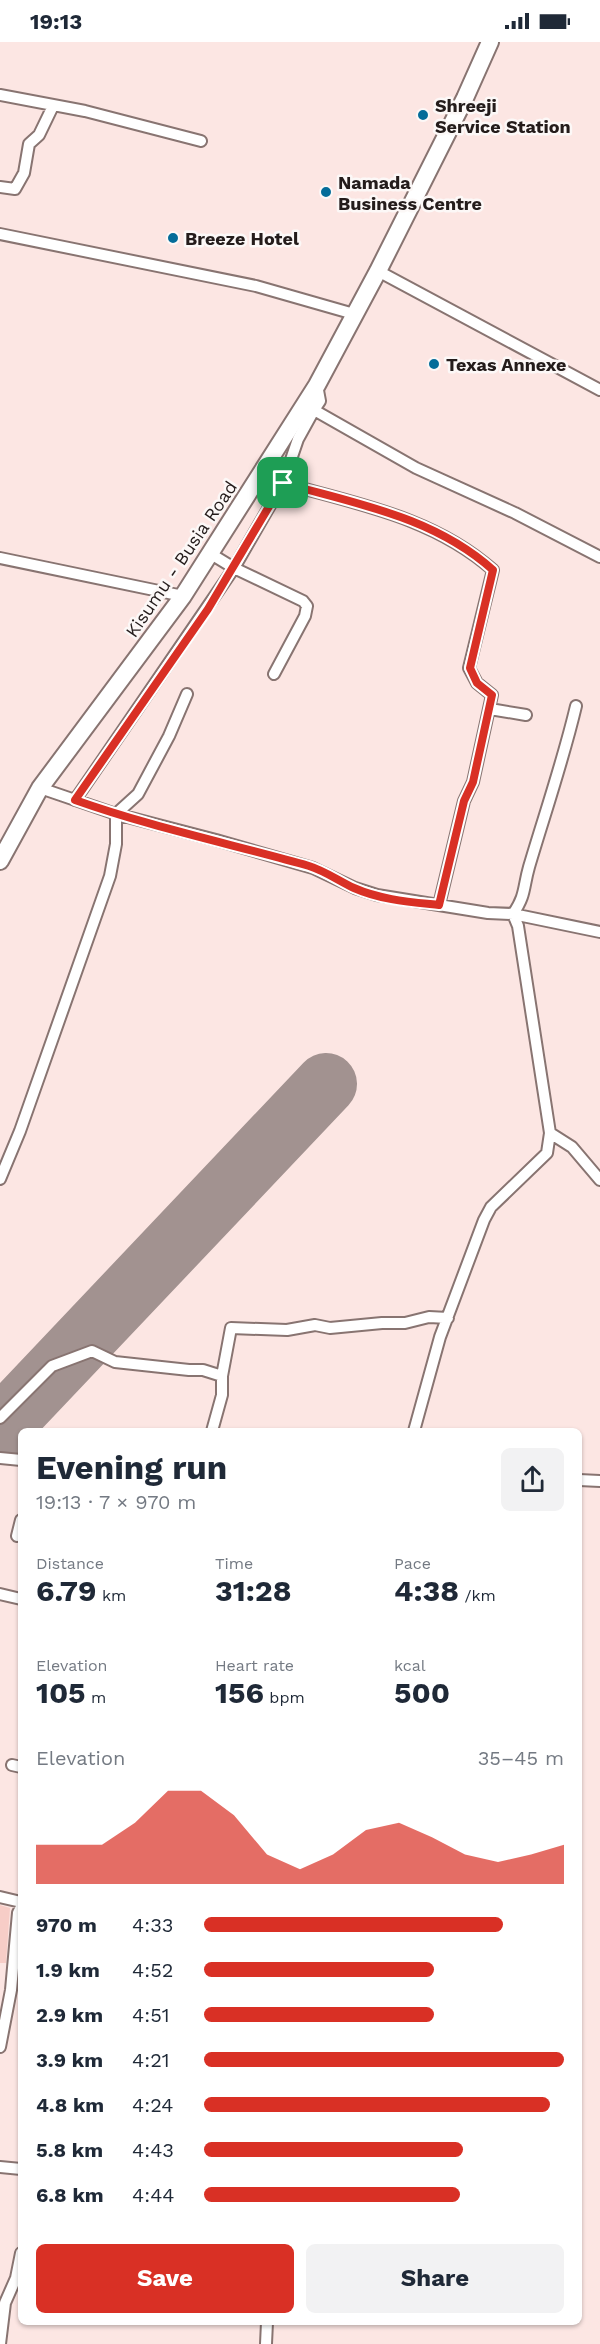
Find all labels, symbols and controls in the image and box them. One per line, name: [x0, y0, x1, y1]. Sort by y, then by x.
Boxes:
text: 19:13: [30, 9, 82, 34]
place label: Shreeji Service Station: [435, 95, 571, 137]
marker: Shreeji Service Station: [416, 108, 430, 122]
place label: Namada Business Centre: [338, 172, 482, 214]
marker: Namada Business Centre: [319, 185, 333, 199]
place label: Breeze Hotel: [185, 228, 299, 249]
marker: Breeze Hotel: [166, 231, 180, 245]
place label: Texas Annexe: [446, 354, 566, 375]
marker: Texas Annexe: [427, 357, 441, 371]
pin: [257, 457, 308, 508]
icon: arrive: [266, 466, 299, 499]
street label: Kisumu - Busia Road: [121, 477, 241, 641]
text: Evening run: [36, 1448, 227, 1487]
button: share: [501, 1448, 564, 1511]
text: 19:13 · 7 × 970 m: [36, 1490, 196, 1514]
text: Distance: [36, 1554, 104, 1573]
text: Time: [215, 1554, 253, 1573]
text: Pace: [394, 1554, 431, 1573]
text: 6.79: [36, 1573, 97, 1608]
text: 31:28: [215, 1573, 291, 1608]
text: 4:38: [394, 1573, 459, 1608]
text: km: [97, 1586, 126, 1605]
text: /km: [459, 1586, 496, 1605]
text: Elevation: [36, 1656, 107, 1675]
text: Heart rate: [215, 1656, 294, 1675]
text: kcal: [394, 1656, 426, 1675]
text: 105: [36, 1675, 86, 1710]
text: 156: [215, 1675, 264, 1710]
text: 500: [394, 1675, 450, 1710]
text: m: [86, 1688, 106, 1707]
text: bpm: [264, 1688, 305, 1707]
text: Elevation: [36, 1746, 125, 1770]
text: 35–45 m: [478, 1746, 564, 1770]
text: 970 m: [36, 1913, 97, 1937]
text: 4:33: [132, 1913, 173, 1937]
text: 1.9 km: [36, 1958, 100, 1982]
text: 4:52: [132, 1958, 173, 1982]
text: 2.9 km: [36, 2003, 103, 2027]
text: 4:51: [132, 2003, 170, 2027]
text: 3.9 km: [36, 2048, 103, 2072]
text: 4:21: [132, 2048, 170, 2072]
text: 4.8 km: [36, 2093, 104, 2117]
text: 4:24: [132, 2093, 173, 2117]
text: 5.8 km: [36, 2138, 103, 2162]
text: 4:43: [132, 2138, 174, 2162]
text: 6.8 km: [36, 2183, 104, 2207]
text: 4:44: [132, 2183, 175, 2207]
button: Save: [36, 2244, 294, 2313]
button: Share: [306, 2244, 564, 2313]

